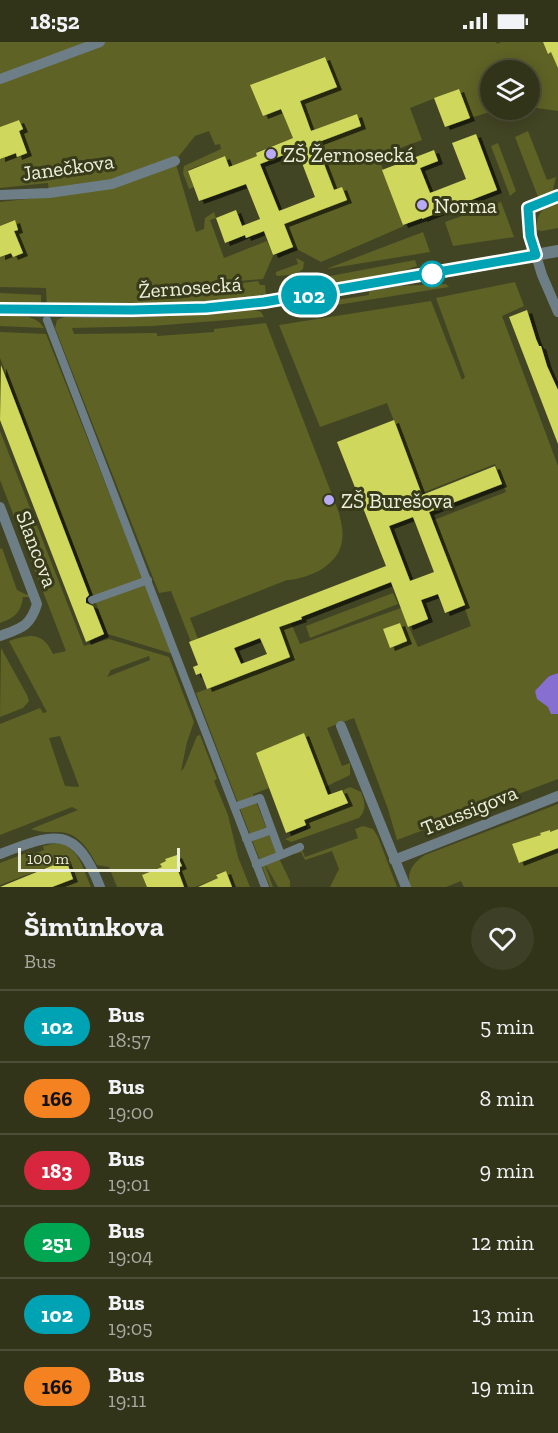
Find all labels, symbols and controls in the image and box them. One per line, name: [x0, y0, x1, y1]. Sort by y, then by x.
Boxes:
text: 18:52: [30, 8, 80, 35]
map controls: [480, 60, 540, 120]
button: layers: [480, 60, 540, 120]
place label: ZŠ Žernosecká: [283, 142, 415, 167]
marker: ZŠ Žernosecká: [264, 147, 278, 161]
street label: Janečkova: [20, 148, 116, 186]
place label: Norma: [434, 193, 497, 218]
marker: Norma: [415, 198, 429, 212]
unlabelled marker: [419, 261, 445, 287]
street label: Žernosecká: [138, 271, 242, 303]
line badge: 102: [274, 276, 344, 314]
text: 102: [293, 283, 325, 308]
place label: ZŠ Burešova: [341, 488, 453, 513]
marker: ZŠ Burešova: [322, 493, 336, 507]
street label: Slancova: [11, 507, 63, 591]
street label: Taussigova: [417, 779, 521, 841]
scale bar: [18, 845, 180, 872]
text: 100 m: [27, 849, 69, 868]
button: heart: [471, 907, 534, 970]
text: Šimůnkova: [24, 910, 164, 943]
text: Bus: [24, 949, 56, 973]
text: Bus: [108, 1001, 145, 1028]
text: 5 min: [480, 1013, 534, 1040]
text: 102: [41, 1014, 73, 1039]
text: 18:57: [108, 1028, 151, 1052]
text: Bus: [108, 1073, 145, 1100]
text: 8 min: [479, 1085, 534, 1112]
text: 166: [42, 1086, 73, 1111]
text: 19:00: [108, 1100, 154, 1124]
text: Bus: [108, 1145, 145, 1172]
text: 9 min: [480, 1157, 534, 1184]
text: 183: [42, 1158, 73, 1183]
text: 19:01: [108, 1172, 150, 1196]
text: Bus: [108, 1217, 145, 1244]
text: 12 min: [471, 1229, 534, 1256]
text: 251: [42, 1230, 72, 1255]
text: 19:04: [108, 1244, 153, 1268]
text: Bus: [108, 1289, 145, 1316]
text: 13 min: [472, 1301, 534, 1328]
text: 102: [41, 1302, 73, 1327]
text: 19:05: [108, 1316, 153, 1340]
text: Bus: [108, 1361, 145, 1388]
text: 19 min: [471, 1373, 534, 1400]
text: 166: [42, 1374, 73, 1399]
text: 19:11: [108, 1388, 146, 1412]

